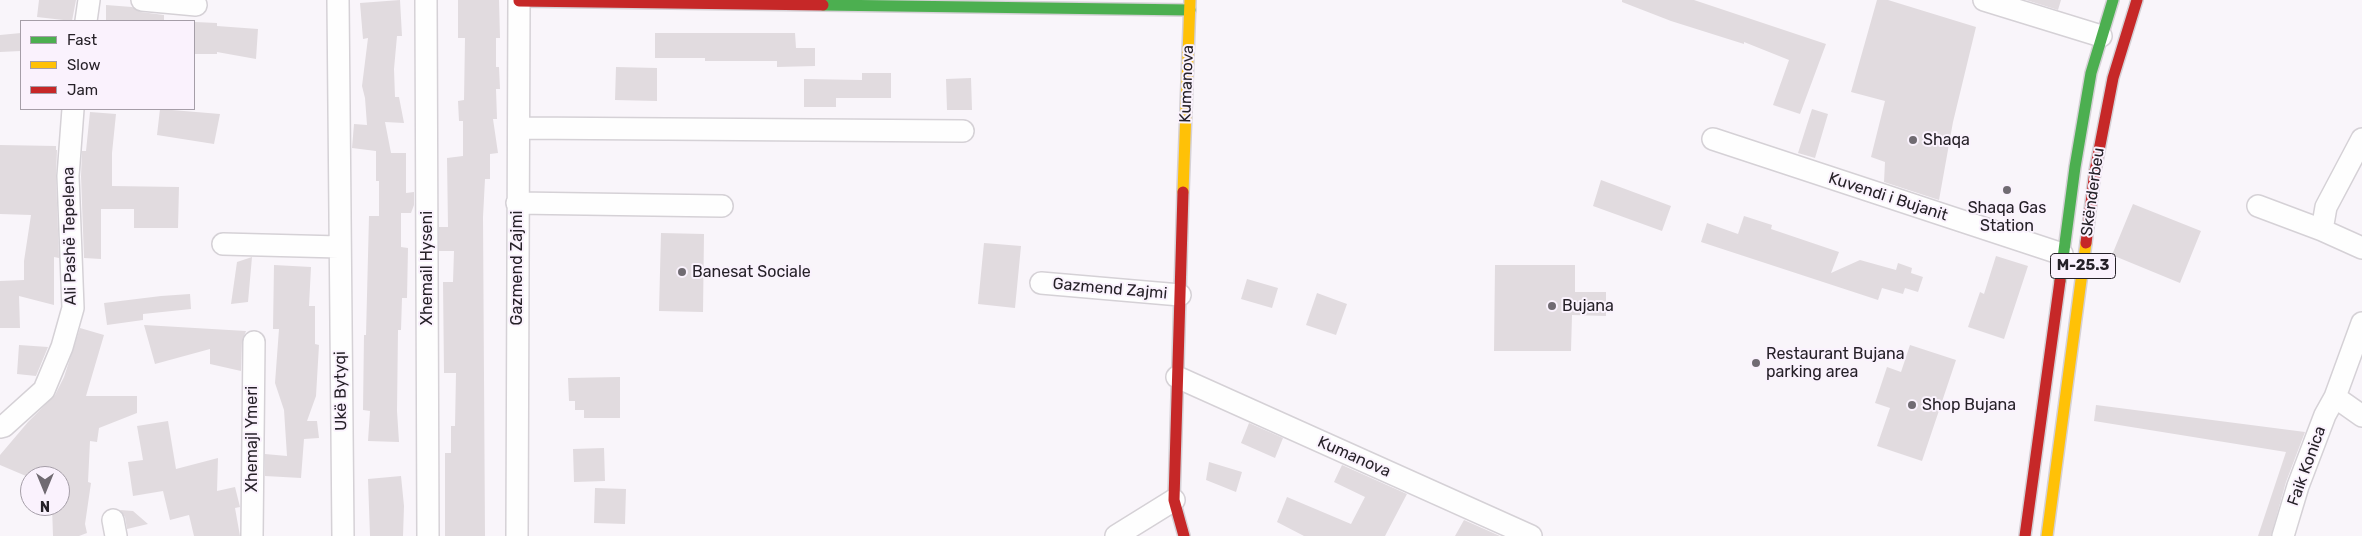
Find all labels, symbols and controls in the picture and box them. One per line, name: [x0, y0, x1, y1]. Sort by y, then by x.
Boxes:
legend: [20, 20, 195, 110]
text: Fast: [67, 31, 97, 49]
street label: Kumanova: [1176, 45, 1198, 123]
text: Slow: [67, 56, 100, 74]
text: Jam: [67, 81, 98, 99]
place label: Shaqa: [1923, 130, 1970, 150]
marker: Shaqa: [1907, 134, 1919, 146]
street label: Skënderbeu: [2077, 147, 2109, 237]
street label: Ali Pashë Tepelena: [59, 166, 81, 306]
street label: Kuvendi i Bujanit: [1826, 169, 1950, 225]
marker: Shaqa Gas Station: [2001, 184, 2013, 196]
place label: Shaqa Gas Station: [1968, 198, 2046, 236]
street label: Xhemail Hyseni: [417, 211, 437, 325]
street label: Gazmend Zajmi: [507, 211, 527, 325]
road number: M-25.3: [2050, 254, 2116, 278]
place label: Banesat Sociale: [692, 262, 811, 282]
marker: Banesat Sociale: [676, 266, 688, 278]
street label: Gazmend Zajmi: [1052, 274, 1168, 304]
place label: Bujana: [1562, 296, 1614, 316]
marker: Bujana: [1546, 300, 1558, 312]
place label: Restaurant Bujana parking area: [1766, 344, 1905, 382]
street label: Ukë Bytyqi: [331, 351, 351, 431]
marker: Restaurant Bujana parking area: [1750, 357, 1762, 369]
street label: Xhemajl Ymeri: [242, 386, 262, 492]
place label: Shop Bujana: [1922, 395, 2016, 415]
marker: Shop Bujana: [1906, 399, 1918, 411]
street label: Faik Konica: [2284, 424, 2330, 508]
street label: Kumanova: [1315, 432, 1393, 482]
north arrow: [20, 466, 70, 516]
text: N: [40, 497, 50, 514]

